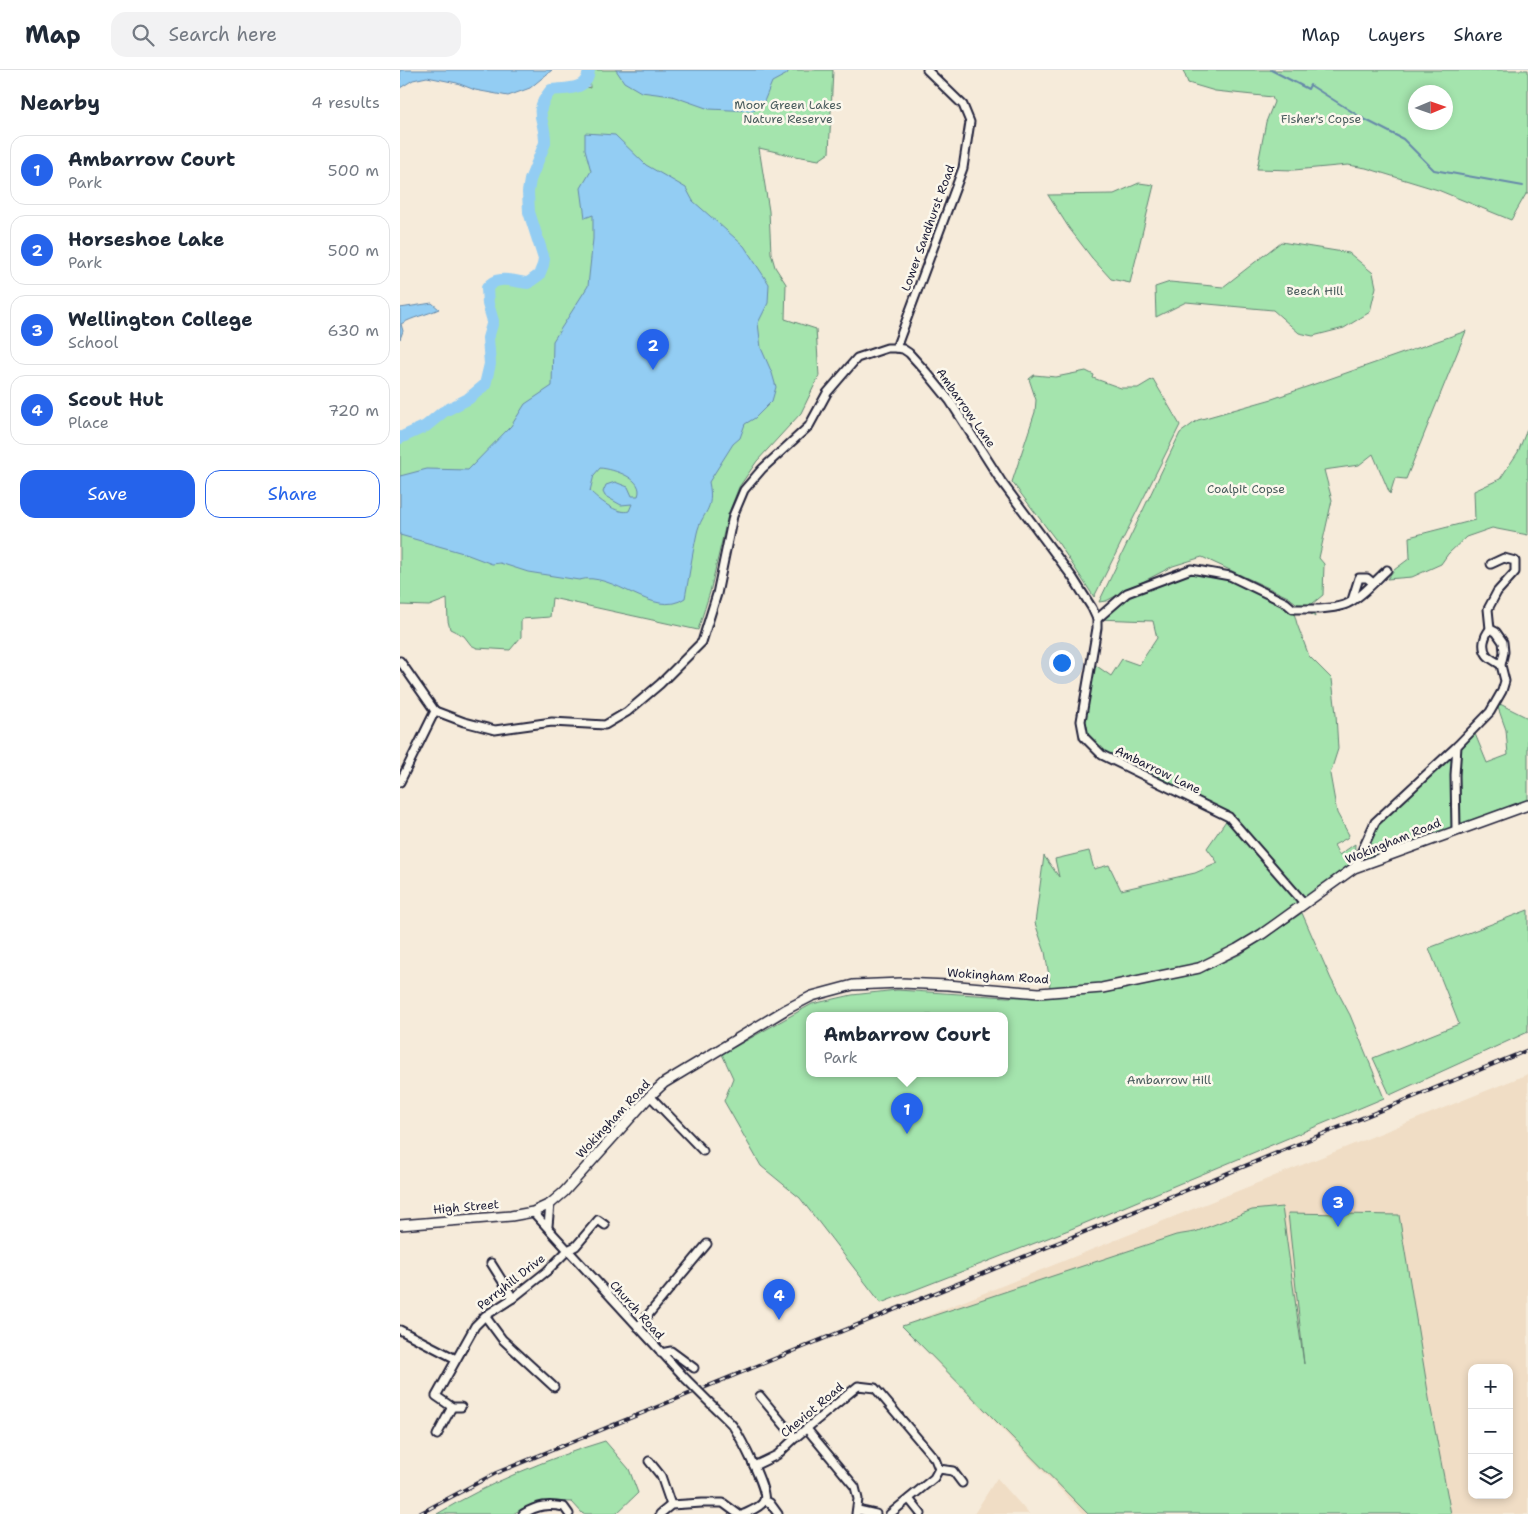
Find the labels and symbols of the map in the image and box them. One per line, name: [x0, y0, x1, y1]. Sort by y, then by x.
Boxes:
north arrow: [1408, 85, 1453, 130]
park label: Moor Green Lakes Nature Reserve: [734, 97, 842, 127]
park label: Fisher's Copse: [1281, 111, 1362, 127]
street label: Lower Sandhurst Road: [898, 162, 958, 293]
park label: Beech Hill: [1287, 283, 1344, 299]
pin: 2: [637, 329, 669, 370]
street label: Ambarrow Lane: [933, 365, 999, 451]
park label: Coalpit Copse: [1207, 481, 1285, 497]
your location: [1049, 650, 1075, 676]
street label: Ambarrow Lane: [1113, 742, 1204, 798]
street label: Wokingham Road: [1343, 814, 1444, 868]
street label: Wokingham Road: [947, 964, 1050, 988]
park label: Ambarrow Hill: [1127, 1072, 1212, 1088]
street label: Wokingham Road: [572, 1076, 654, 1162]
pin: 1: [891, 1093, 923, 1134]
pin: 3: [1322, 1186, 1354, 1227]
street label: High Street: [432, 1196, 500, 1218]
street label: Perryhill Drive: [474, 1250, 548, 1314]
street label: Church Road: [606, 1277, 668, 1343]
pin: 4: [763, 1279, 795, 1320]
street label: Cheviot Road: [777, 1379, 847, 1441]

